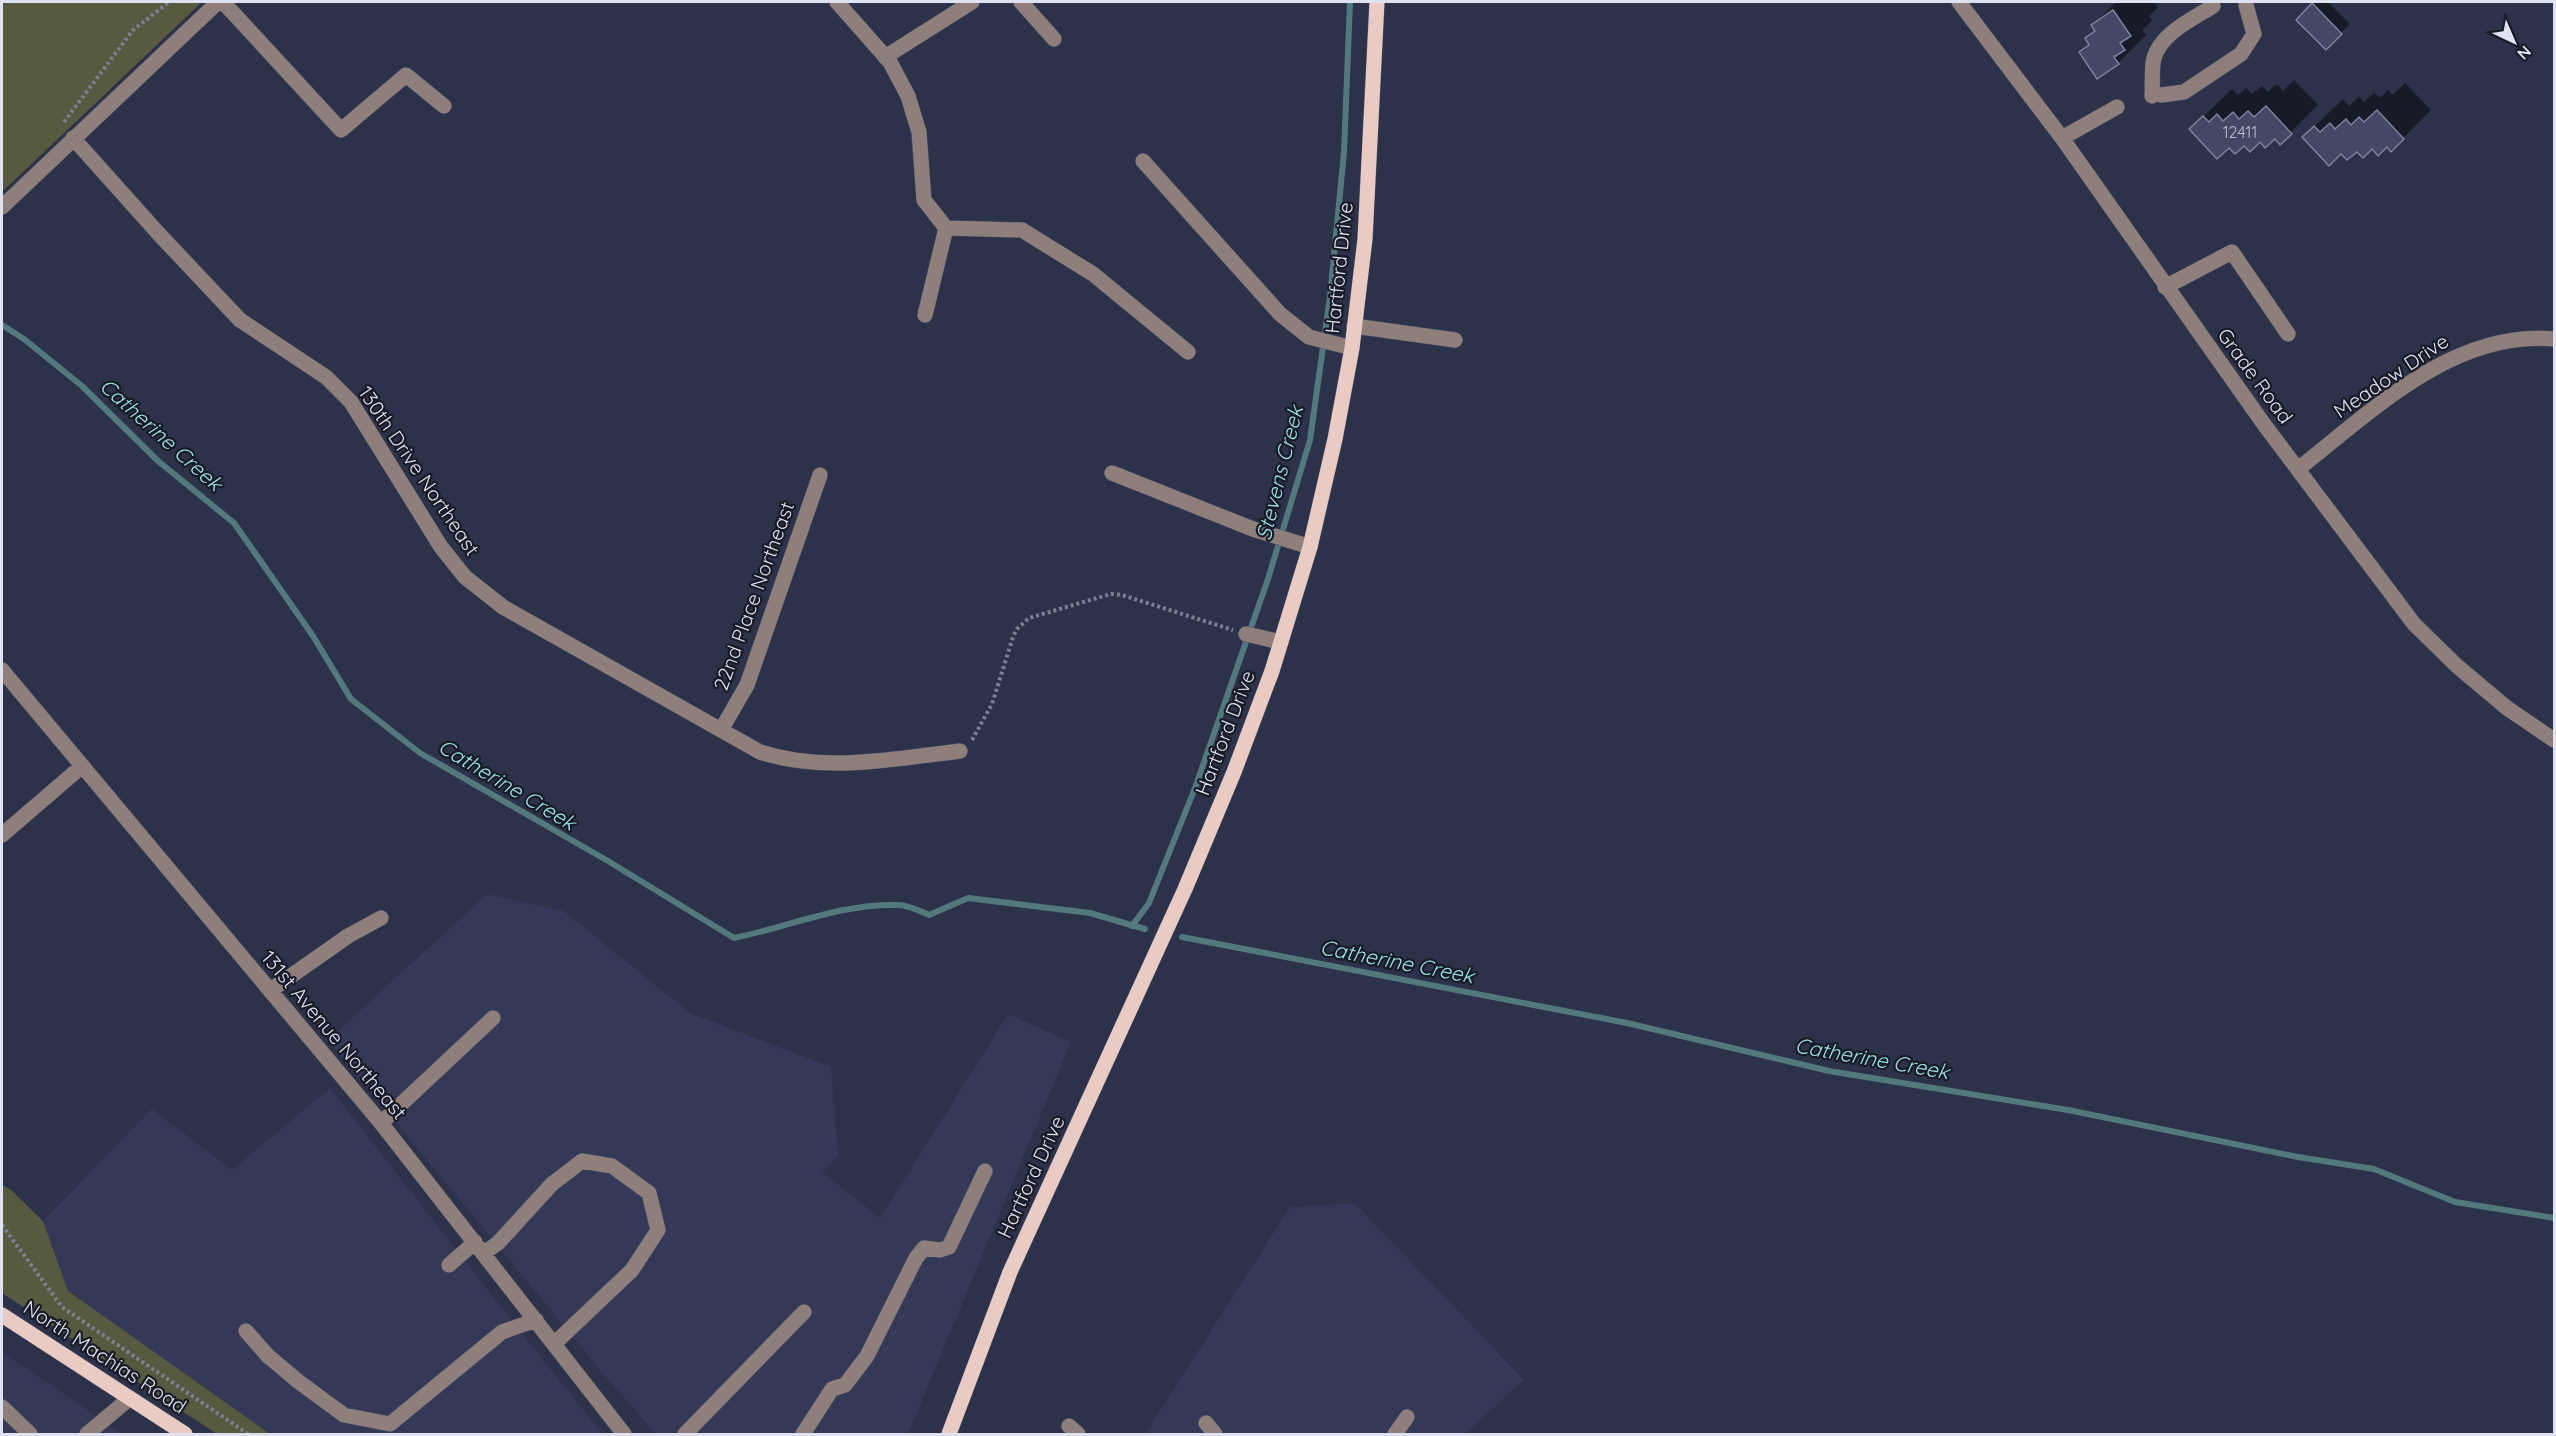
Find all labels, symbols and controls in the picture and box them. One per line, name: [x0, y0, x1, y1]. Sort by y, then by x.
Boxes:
north arrow: [2484, 12, 2544, 72]
text: N: [2513, 42, 2536, 64]
house number: 12411: [2223, 122, 2257, 142]
street label: Hartford Drive: [1319, 201, 1358, 335]
street label: Grade Road: [2212, 323, 2298, 428]
street label: Meadow Drive: [2329, 328, 2453, 423]
water label: Catherine Creek: [95, 372, 230, 497]
street label: 130th Drive Northeast: [353, 381, 486, 560]
water label: Stevens Creek: [1250, 401, 1309, 543]
street label: 22nd Place Northeast: [708, 498, 799, 694]
street label: Hartford Drive: [1189, 667, 1260, 799]
water label: Catherine Creek: [434, 733, 583, 836]
water label: Catherine Creek: [1318, 933, 1478, 989]
street label: 131st Avenue Northeast: [256, 945, 413, 1124]
water label: Catherine Creek: [1793, 1032, 1953, 1085]
street label: Hartford Drive: [991, 1112, 1070, 1242]
street label: North Machias Road: [19, 1295, 191, 1419]

